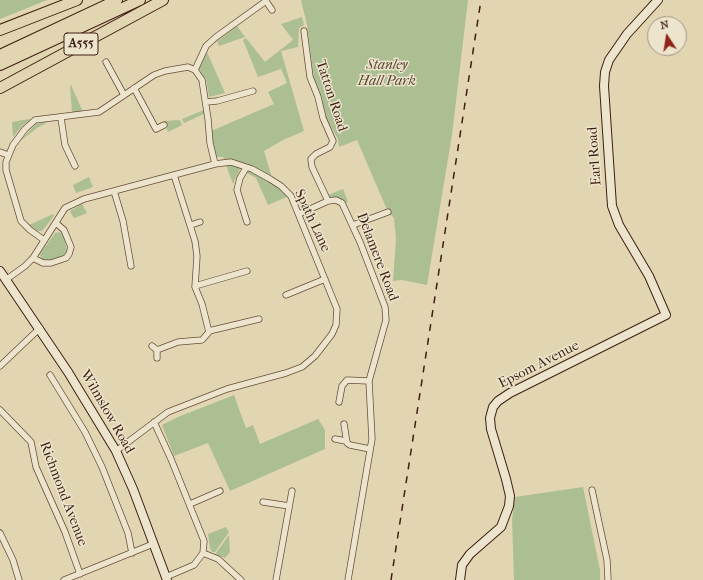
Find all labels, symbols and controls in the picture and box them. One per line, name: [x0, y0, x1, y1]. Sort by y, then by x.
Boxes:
north arrow: [647, 16, 687, 56]
text: N: [659, 18, 670, 32]
road number: A555: [64, 33, 98, 55]
street label: Tatton Road: [312, 58, 350, 134]
park label: Stanley Hall Park: [358, 58, 416, 90]
street label: Earl Road: [585, 126, 605, 186]
street label: Spath Lane: [290, 187, 334, 255]
street label: Delamere Road: [352, 210, 402, 304]
street label: Epsom Avenue: [496, 338, 582, 392]
street label: Wilmslow Road: [76, 367, 138, 457]
street label: Richmond Avenue: [35, 439, 91, 549]

